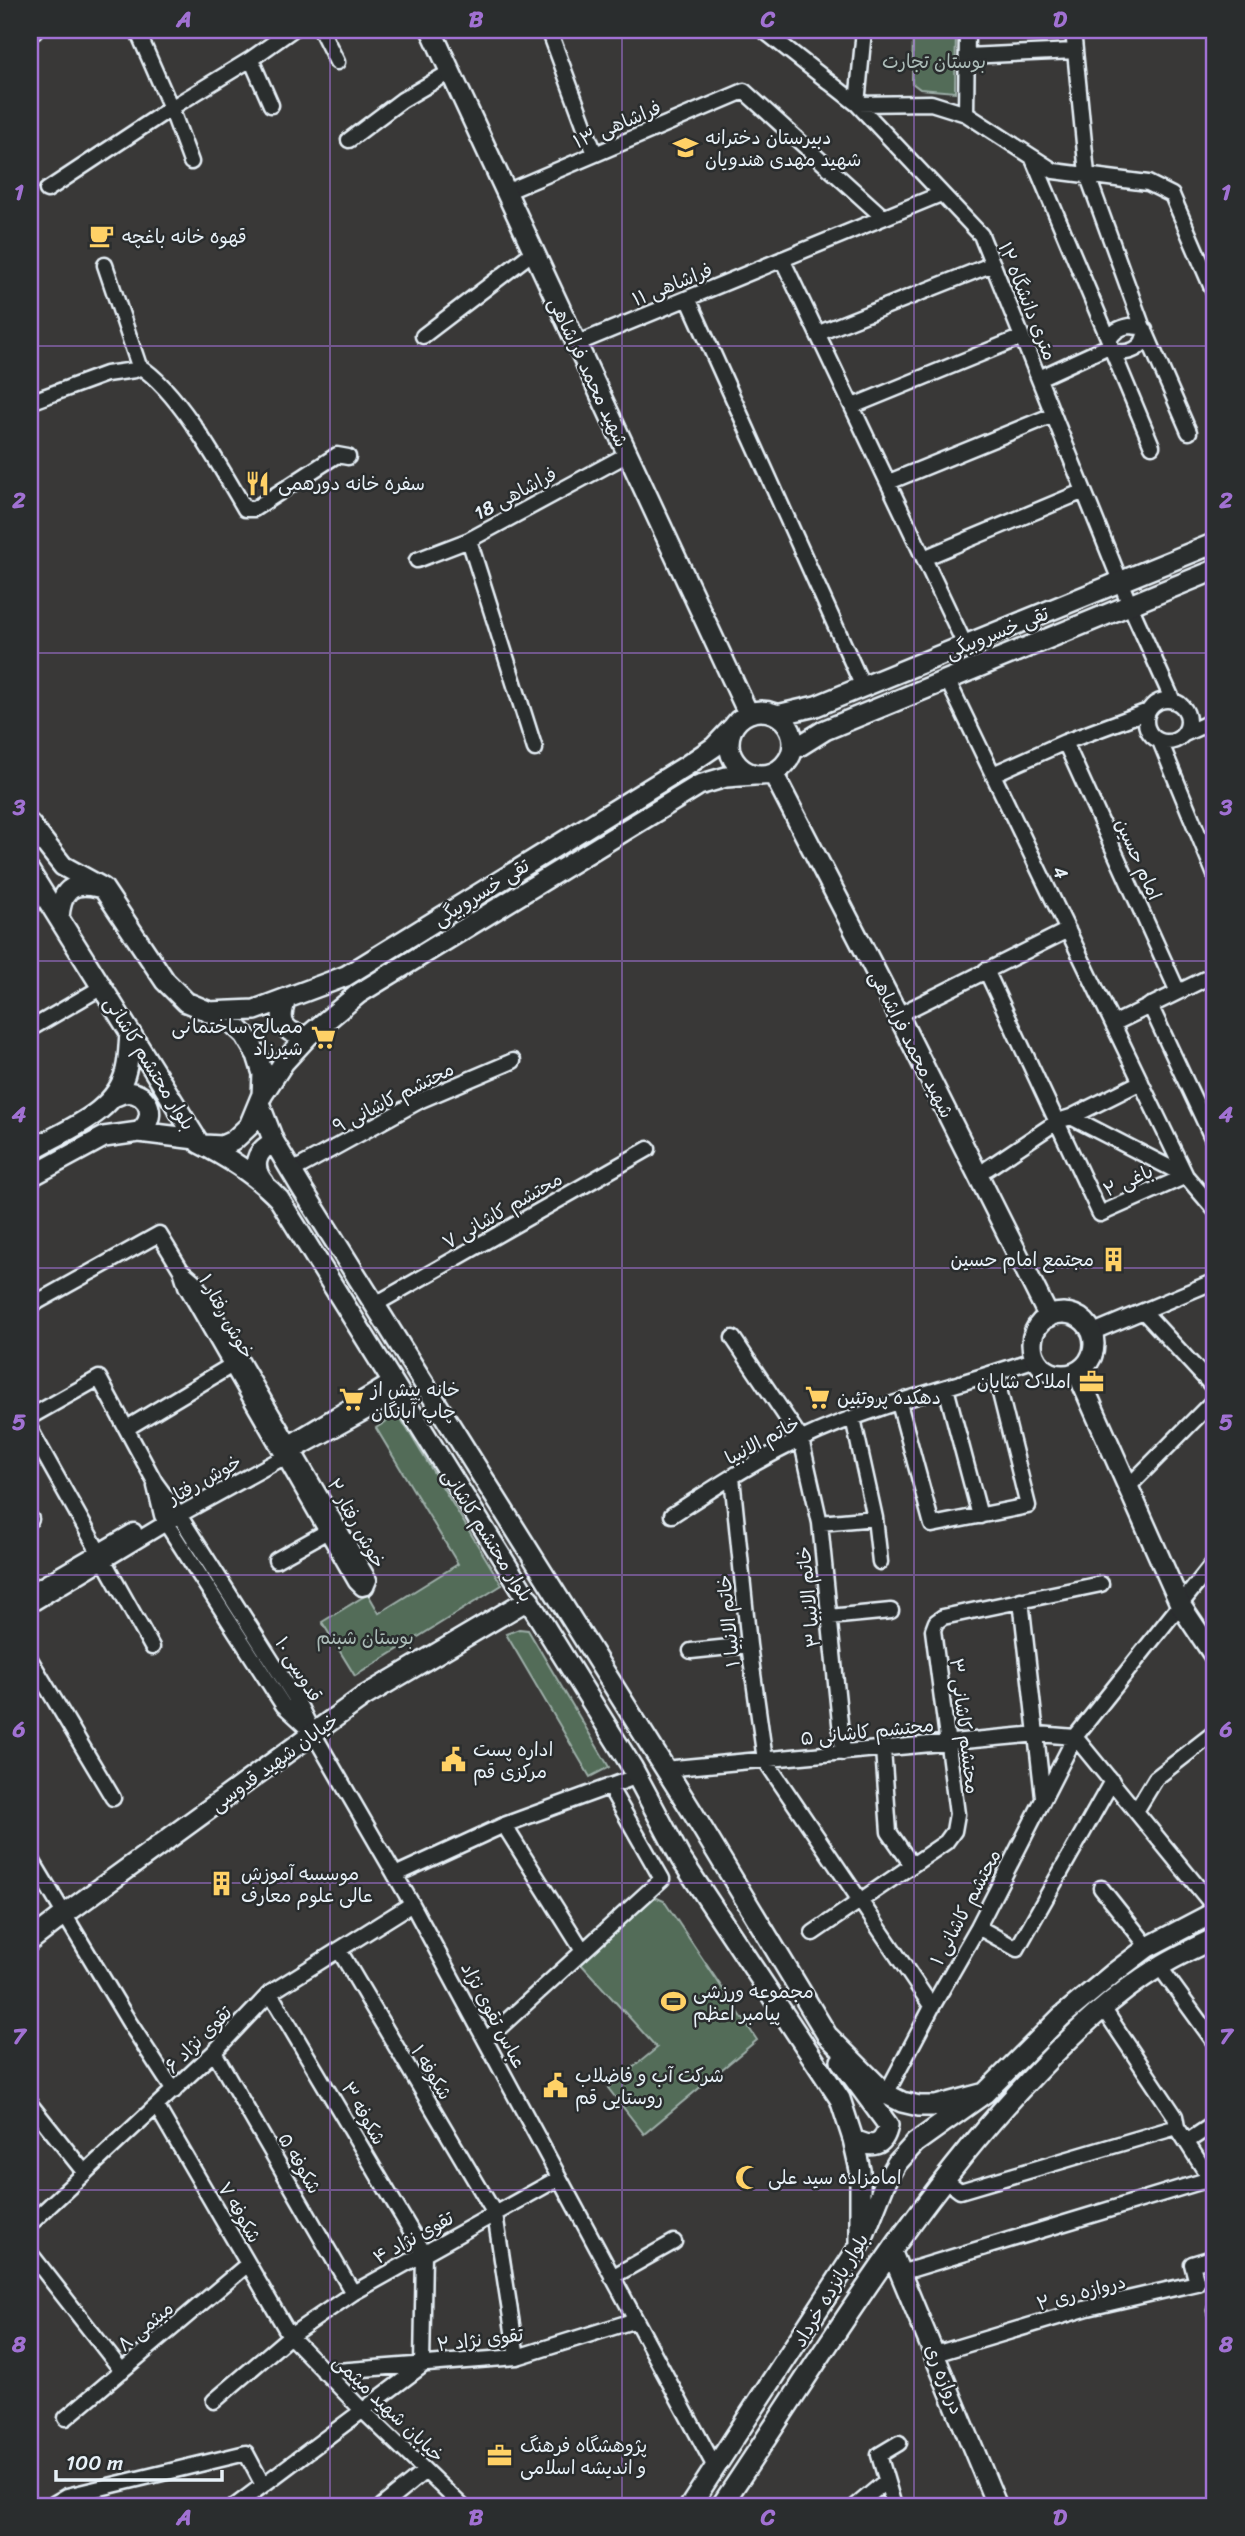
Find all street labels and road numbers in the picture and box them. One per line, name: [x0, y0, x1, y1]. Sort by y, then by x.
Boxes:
street label: فراشاهی ۱۳: [568, 91, 667, 158]
street label: ۱۲ متری دانشگاه: [989, 237, 1066, 366]
street label: فراشاهی ۱۱: [627, 253, 718, 316]
street label: شهید محمد فراشاهی: [539, 292, 638, 453]
street label: فراشاهی 18: [468, 458, 563, 529]
street label: تقی خسروبیگی: [940, 597, 1054, 668]
street label: امام حسین: [1106, 813, 1171, 906]
street label: تقی خسروبیگی: [426, 849, 537, 935]
street label: 4: [1043, 860, 1078, 885]
street label: شهید محمد فراشاهی: [860, 964, 963, 1124]
street label: بلوار محتشم کاشانی: [95, 990, 204, 1137]
street label: محتشم کاشانی ۹: [326, 1053, 460, 1142]
street label: باغی ۲: [1098, 1155, 1159, 1206]
street label: محتشم کاشانی ۷: [436, 1163, 569, 1258]
street label: خوش رفتار ۱: [190, 1268, 264, 1365]
street label: خاتم الانبیا: [719, 1407, 806, 1474]
street label: خوش رفتار: [160, 1445, 248, 1514]
street label: بلوار محتشم کاشانی: [433, 1462, 542, 1609]
street label: خوش رفتار ۲: [318, 1472, 395, 1575]
street label: خاتم الانبیا ۳: [787, 1545, 830, 1649]
street label: خاتم الانبیا ۱: [707, 1573, 750, 1669]
street label: قدوسی ۱۰: [266, 1630, 331, 1709]
street label: محتشم کاشانی ۳: [940, 1656, 989, 1796]
street label: خیابان شهید قدوسی: [203, 1704, 346, 1820]
street label: محتشم کاشانی ۵: [799, 1708, 936, 1755]
street label: محتشم کاشانی ۱: [921, 1843, 1010, 1972]
street label: عباس تقوی نژاد: [452, 1956, 535, 2074]
street label: تقوی نژاد ۶: [156, 1997, 241, 2081]
street label: شکوفه ۱: [402, 2038, 461, 2106]
street label: شکوفه ۳: [332, 2075, 395, 2151]
street label: شکوفه ۵: [269, 2126, 330, 2200]
street label: شکوفه ۷: [209, 2175, 270, 2249]
street label: تقوی نژاد ۴: [367, 2201, 460, 2273]
street label: بلوار پانزده خرداد: [783, 2227, 878, 2354]
street label: دروازه ری ۲: [1033, 2265, 1129, 2320]
street label: میثمی ۸: [110, 2293, 181, 2360]
street label: تقوی نژاد ۲: [435, 2318, 526, 2361]
street label: دروازه ری: [915, 2339, 974, 2419]
street label: خیابان شهید میثمی: [325, 2346, 452, 2471]

